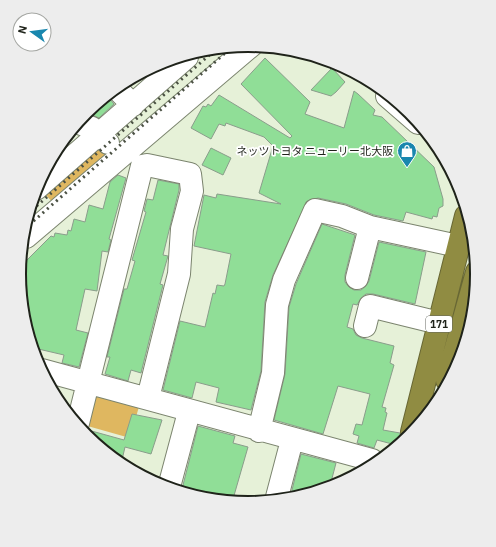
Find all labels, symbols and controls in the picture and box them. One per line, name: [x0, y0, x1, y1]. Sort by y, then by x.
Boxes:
north arrow: [12, 12, 52, 52]
text: N: [15, 24, 30, 35]
shop icon: ネッツトヨタ ニューリー北大阪: [396, 140, 418, 168]
place label: ネッツトヨタ ニューリー北大阪: [236, 144, 393, 158]
road number: 171: [426, 316, 452, 332]

